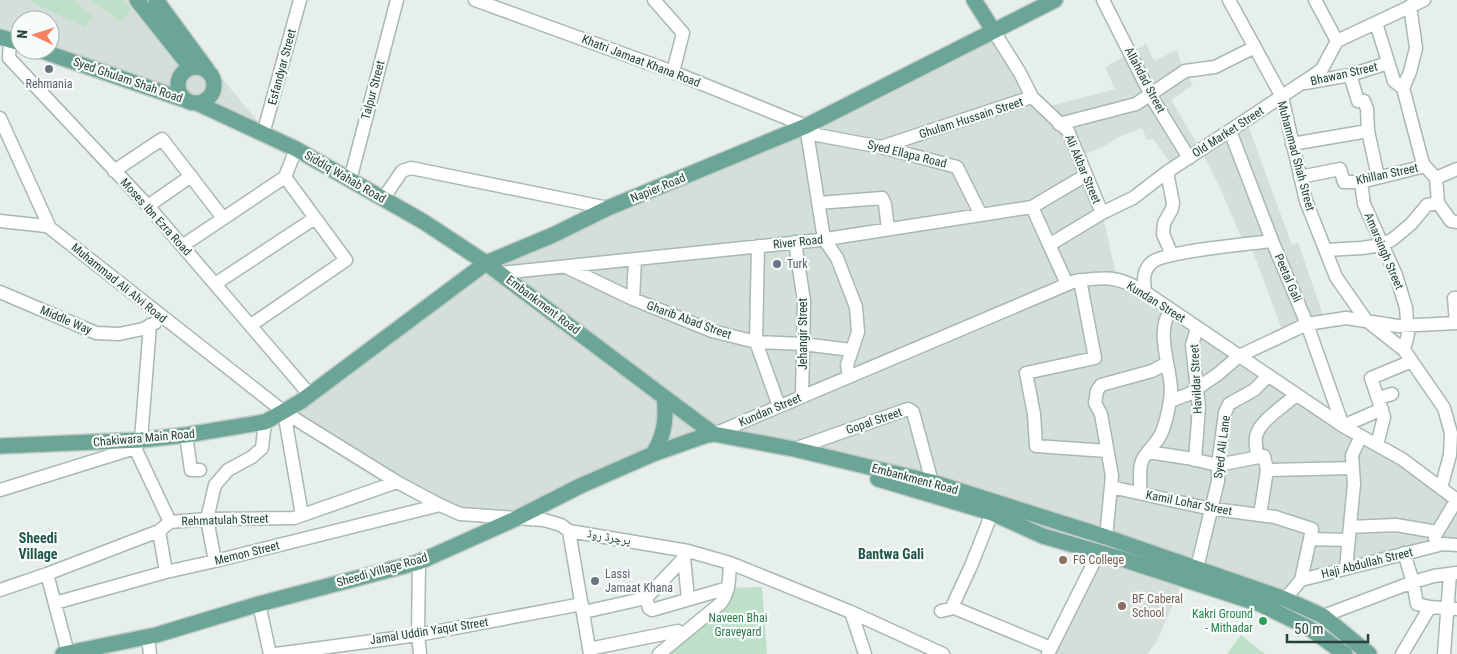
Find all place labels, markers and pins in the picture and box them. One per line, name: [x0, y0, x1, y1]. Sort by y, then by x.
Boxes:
marker: Rehmania: [43, 63, 55, 75]
place label: Rehmania: [26, 77, 73, 91]
place label: Turk: [787, 257, 808, 271]
marker: Turk: [771, 258, 783, 270]
place label: FG College: [1073, 553, 1124, 567]
marker: FG College: [1057, 554, 1069, 566]
place label: Lassi Jamaat Khana: [605, 567, 673, 595]
marker: Lassi Jamaat Khana: [589, 575, 601, 587]
place label: BF Caberal School: [1132, 592, 1183, 620]
marker: BF Caberal School: [1116, 600, 1128, 612]
place label: Kakri Ground - Mithadar: [1192, 607, 1253, 635]
marker: Kakri Ground - Mithadar: [1257, 615, 1269, 627]

